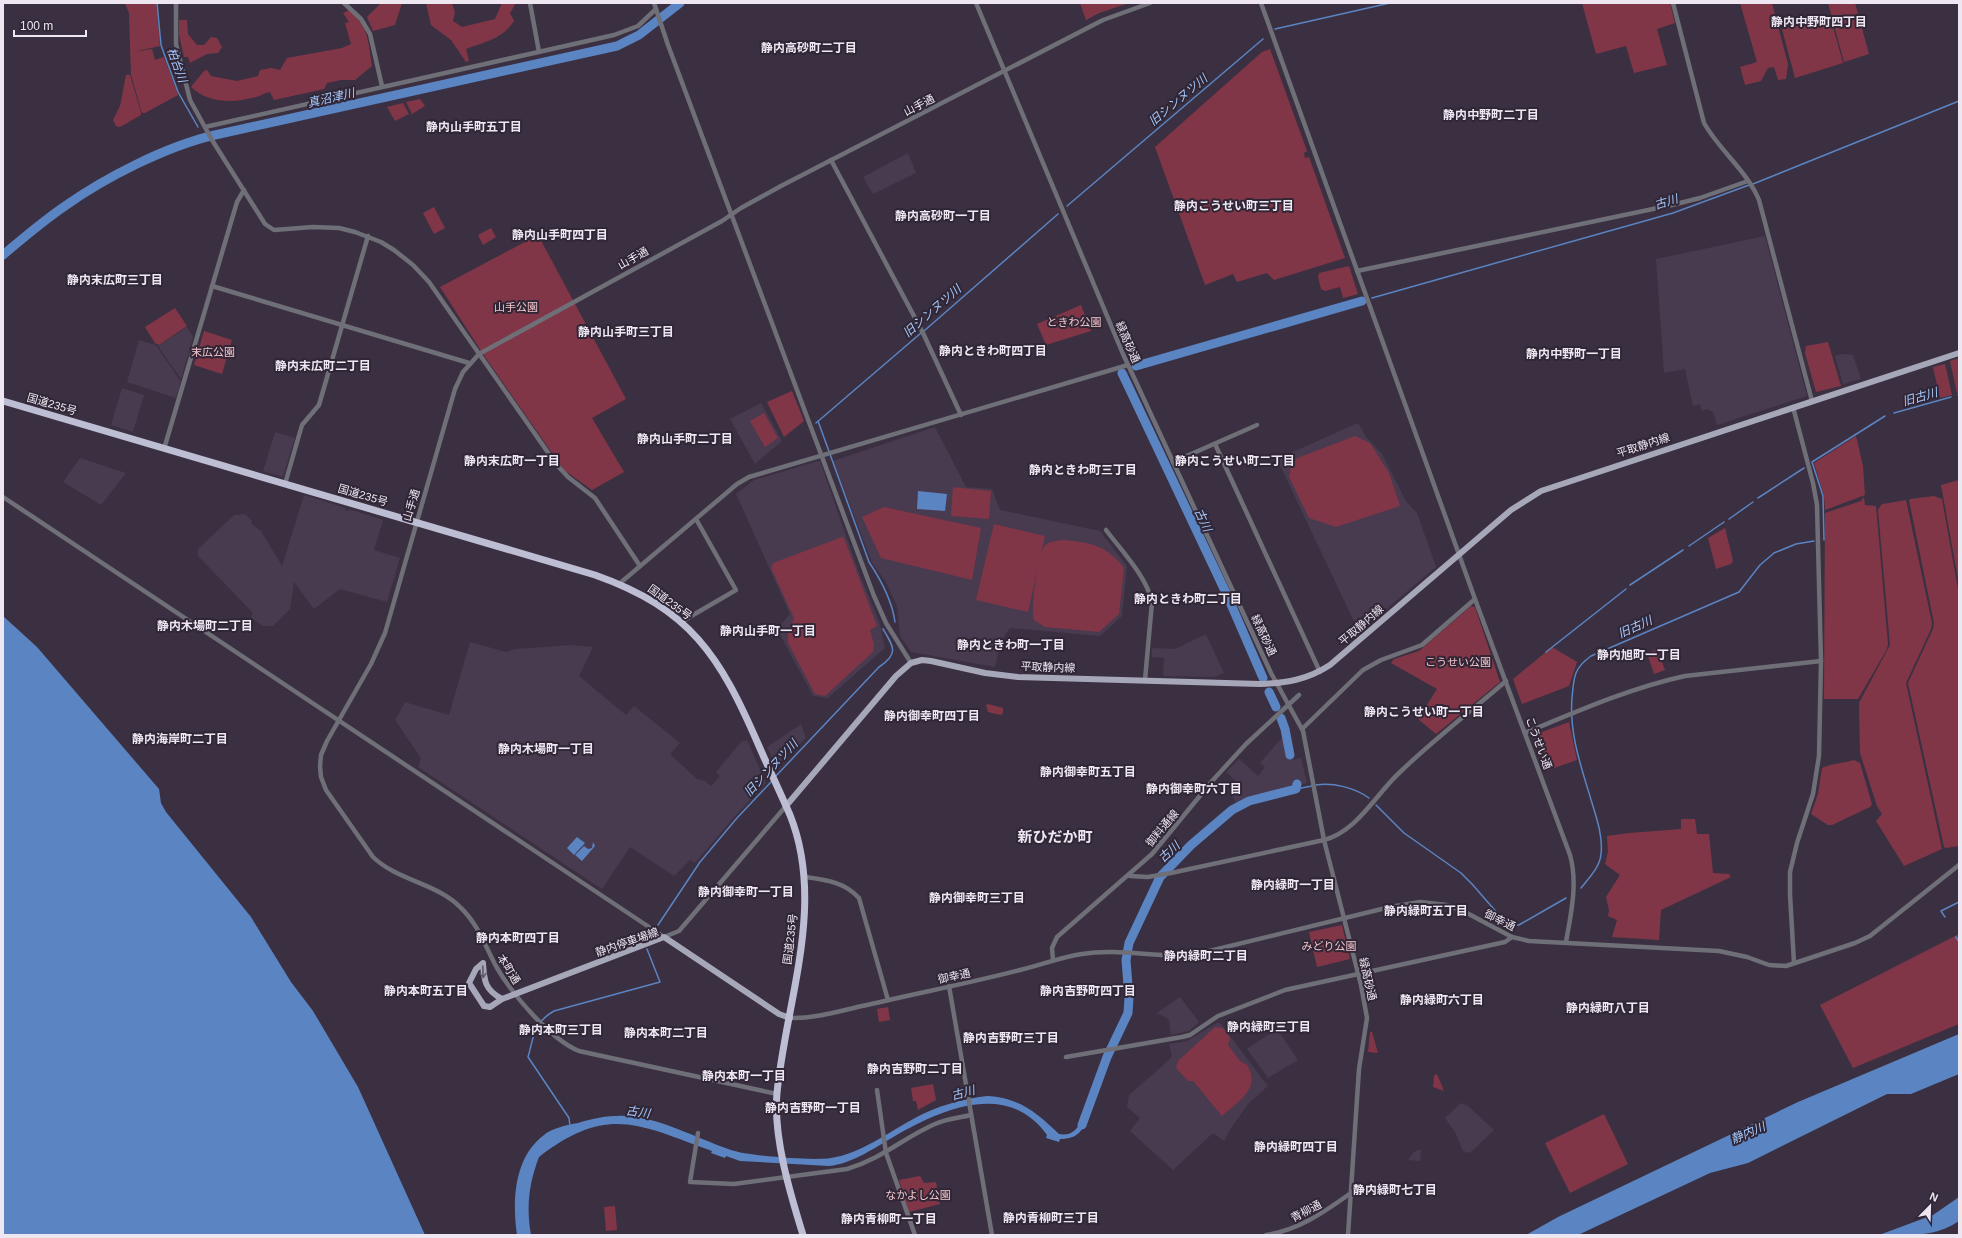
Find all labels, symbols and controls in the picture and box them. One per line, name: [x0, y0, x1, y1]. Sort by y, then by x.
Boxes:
scale bar: [14, 12, 86, 38]
district label: 静内中野町四丁目: [1771, 15, 1867, 29]
text: 100 m: [20, 19, 53, 33]
district label: 静内高砂町二丁目: [761, 41, 857, 55]
water label: 柏台川: [164, 46, 190, 86]
water label: 旧シンヌツ川: [1146, 70, 1212, 129]
water label: 真沼津川: [306, 85, 358, 110]
street label: 山手通: [902, 92, 936, 118]
district label: 静内中野町二丁目: [1443, 108, 1539, 122]
district label: 静内山手町五丁目: [426, 120, 522, 134]
water label: 古川: [1652, 191, 1681, 212]
district label: 静内こうせい町三丁目: [1174, 199, 1294, 213]
district label: 静内高砂町一丁目: [895, 209, 991, 223]
district label: 静内山手町四丁目: [512, 228, 608, 242]
street label: 山手通: [616, 245, 650, 271]
district label: 静内末広町三丁目: [67, 273, 163, 287]
water label: 旧シンヌツ川: [900, 281, 965, 340]
park label: 山手公園: [494, 301, 538, 313]
park label: ときわ公園: [1047, 316, 1102, 328]
street label: 緑高砂通: [1114, 319, 1142, 365]
district label: 静内山手町三丁目: [578, 325, 674, 339]
district label: 静内ときわ町四丁目: [939, 344, 1047, 358]
park label: 末広公園: [191, 346, 235, 358]
district label: 静内中野町一丁目: [1526, 347, 1622, 361]
district label: 静内末広町二丁目: [275, 359, 371, 373]
water label: 旧古川: [1901, 385, 1941, 409]
street label: 国道235号: [26, 391, 78, 417]
street label: 平取静内線: [1615, 431, 1671, 459]
district label: 静内山手町二丁目: [637, 432, 733, 446]
district label: 静内末広町一丁目: [464, 454, 560, 468]
district label: 静内こうせい町二丁目: [1175, 454, 1295, 468]
district label: 静内ときわ町三丁目: [1029, 463, 1137, 477]
street label: 国道235号: [337, 482, 389, 508]
street label: 山手通: [400, 487, 422, 523]
water label: 古川: [1192, 506, 1215, 536]
street label: 国道235号: [646, 582, 694, 622]
district label: 静内ときわ町二丁目: [1134, 592, 1242, 606]
street label: 平取静内線: [1336, 602, 1386, 648]
water label: 旧古川: [1616, 612, 1656, 641]
street label: 緑高砂通: [1249, 613, 1279, 657]
district label: 静内木場町二丁目: [157, 619, 253, 633]
district label: 静内山手町一丁目: [720, 624, 816, 638]
district label: 静内ときわ町一丁目: [957, 638, 1065, 652]
district label: 静内旭町一丁目: [1597, 648, 1681, 662]
park label: こうせい公園: [1425, 656, 1491, 668]
street label: 平取静内線: [1020, 660, 1076, 674]
district label: 静内こうせい町一丁目: [1364, 705, 1484, 719]
district label: 静内御幸町四丁目: [884, 709, 980, 723]
street label: こうせい通: [1524, 715, 1554, 771]
district label: 静内海岸町二丁目: [132, 732, 228, 746]
water label: 旧シンヌツ川: [741, 735, 802, 799]
district label: 静内木場町一丁目: [498, 742, 594, 756]
district label: 静内御幸町五丁目: [1040, 765, 1136, 779]
district label: 静内御幸町六丁目: [1146, 782, 1242, 796]
street label: 御料通線: [1143, 807, 1181, 849]
district label: 新ひだか町: [1017, 828, 1093, 845]
water label: 古川: [1155, 837, 1184, 865]
district label: 静内緑町一丁目: [1251, 878, 1335, 892]
district label: 静内御幸町一丁目: [698, 885, 794, 899]
district label: 静内御幸町三丁目: [929, 891, 1025, 905]
district label: 静内緑町五丁目: [1384, 904, 1468, 918]
street label: 御幸通: [1482, 907, 1517, 933]
street label: 国道235号: [781, 913, 799, 965]
street label: 静内停車場線: [594, 926, 660, 958]
district label: 静内本町四丁目: [476, 931, 560, 945]
park label: みどり公園: [1302, 940, 1357, 952]
district label: 静内緑町二丁目: [1164, 949, 1248, 963]
street label: 本町通: [495, 952, 523, 986]
street label: 緑高砂通: [1357, 956, 1379, 1002]
one-way arrow: [479, 965, 487, 978]
street label: 御幸通: [936, 967, 971, 986]
district label: 静内本町五丁目: [384, 984, 468, 998]
district label: 静内吉野町四丁目: [1040, 984, 1136, 998]
district label: 静内緑町六丁目: [1400, 993, 1484, 1007]
district label: 静内緑町八丁目: [1566, 1001, 1650, 1015]
district label: 静内緑町三丁目: [1227, 1020, 1311, 1034]
district label: 静内本町三丁目: [519, 1023, 603, 1037]
district label: 静内本町二丁目: [624, 1026, 708, 1040]
district label: 静内吉野町三丁目: [963, 1031, 1059, 1045]
district label: 静内吉野町二丁目: [867, 1062, 963, 1076]
district label: 静内本町一丁目: [702, 1069, 786, 1083]
water label: 古川: [950, 1083, 978, 1103]
district label: 静内吉野町一丁目: [765, 1101, 861, 1115]
water label: 古川: [625, 1103, 653, 1121]
water label: 静内川: [1729, 1119, 1769, 1146]
district label: 静内緑町四丁目: [1254, 1140, 1338, 1154]
district label: 静内緑町七丁目: [1353, 1183, 1437, 1197]
north arrow: [1910, 1186, 1950, 1226]
park label: なかよし公園: [885, 1189, 951, 1201]
text: N: [1928, 1190, 1940, 1204]
street label: 青柳通: [1289, 1198, 1323, 1224]
district label: 静内青柳町三丁目: [1003, 1211, 1099, 1225]
district label: 静内青柳町一丁目: [841, 1212, 937, 1226]

